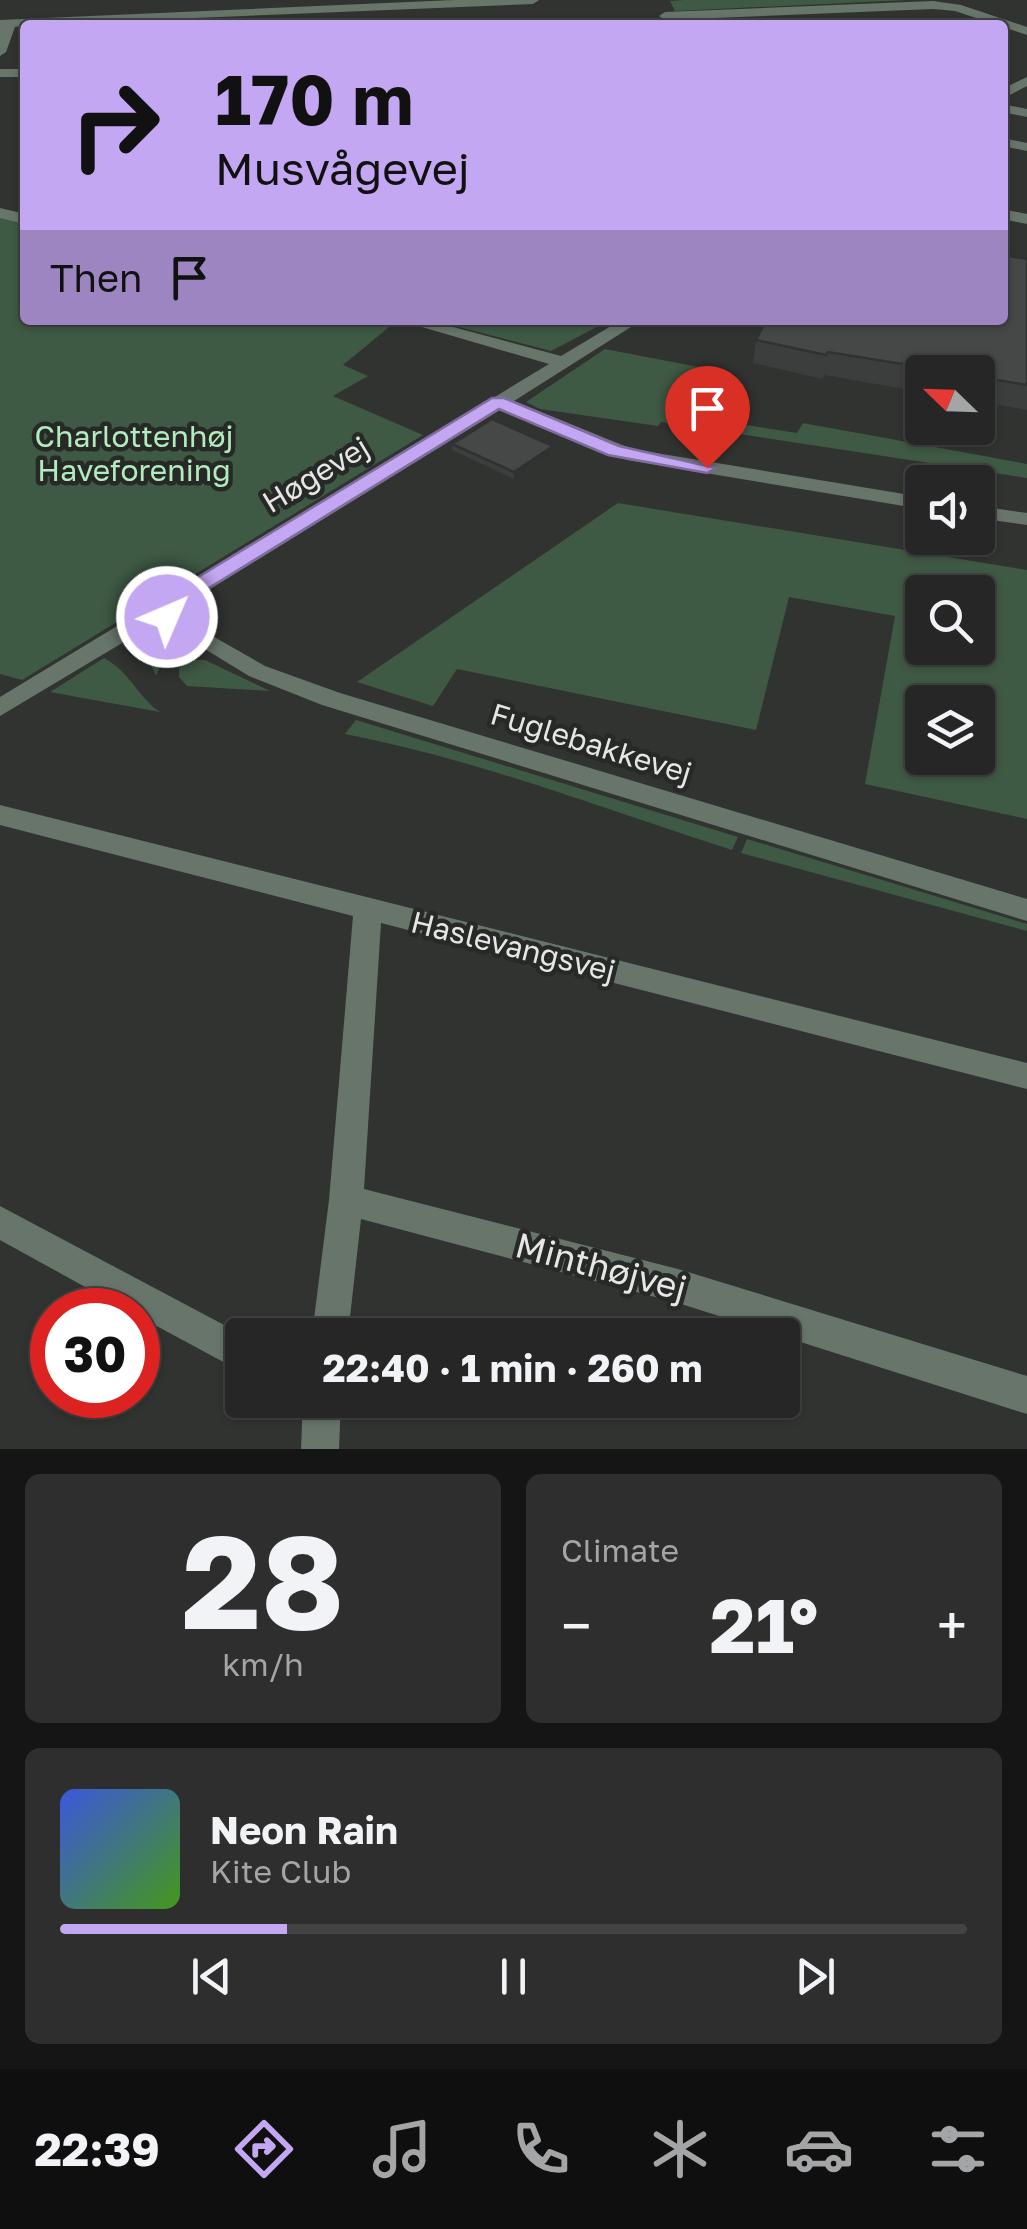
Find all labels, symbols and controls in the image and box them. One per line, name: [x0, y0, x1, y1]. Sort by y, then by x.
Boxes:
text: 170 m: [215, 56, 413, 140]
icon: right: [50, 60, 180, 190]
text: Musvågevej: [215, 141, 470, 195]
icon: arrive: [162, 250, 217, 305]
text: Then: [50, 255, 142, 300]
north arrow: [905, 355, 995, 445]
map controls: [905, 355, 995, 775]
pin: [665, 366, 750, 469]
icon: arrive: [680, 381, 735, 436]
park label: Charlottenhøj Haveforening: [35, 418, 233, 488]
street label: Høgevej: [256, 428, 375, 520]
button: sound: [905, 465, 995, 555]
position arrow: [115, 565, 219, 669]
button: search: [905, 575, 995, 665]
button: layers: [905, 685, 995, 775]
street label: Fuglebakkevej: [486, 695, 696, 791]
street label: Haslevangsvej: [407, 903, 619, 989]
street label: Minthøjvej: [511, 1223, 691, 1309]
speed limit sign: 30: [30, 1288, 160, 1418]
text: 22:40 · 1 min · 260 m: [323, 1345, 702, 1390]
text: 28: [182, 1502, 344, 1658]
text: Climate: [561, 1531, 679, 1569]
text: 21°: [710, 1579, 818, 1670]
text: −: [561, 1592, 591, 1658]
text: +: [937, 1592, 967, 1658]
text: km/h: [222, 1645, 304, 1683]
text: Neon Rain: [210, 1807, 398, 1852]
text: Kite Club: [210, 1852, 351, 1890]
icon: previous: [184, 1949, 239, 2004]
icon: pause: [486, 1949, 541, 2004]
icon: next: [788, 1949, 843, 2004]
icon: directions: [229, 2114, 299, 2184]
icon: music: [367, 2114, 437, 2184]
icon: phone: [506, 2114, 576, 2184]
icon: climate: [645, 2114, 715, 2184]
icon: car: [784, 2114, 854, 2184]
icon: filters: [923, 2114, 993, 2184]
text: 22:39: [34, 2122, 160, 2176]

